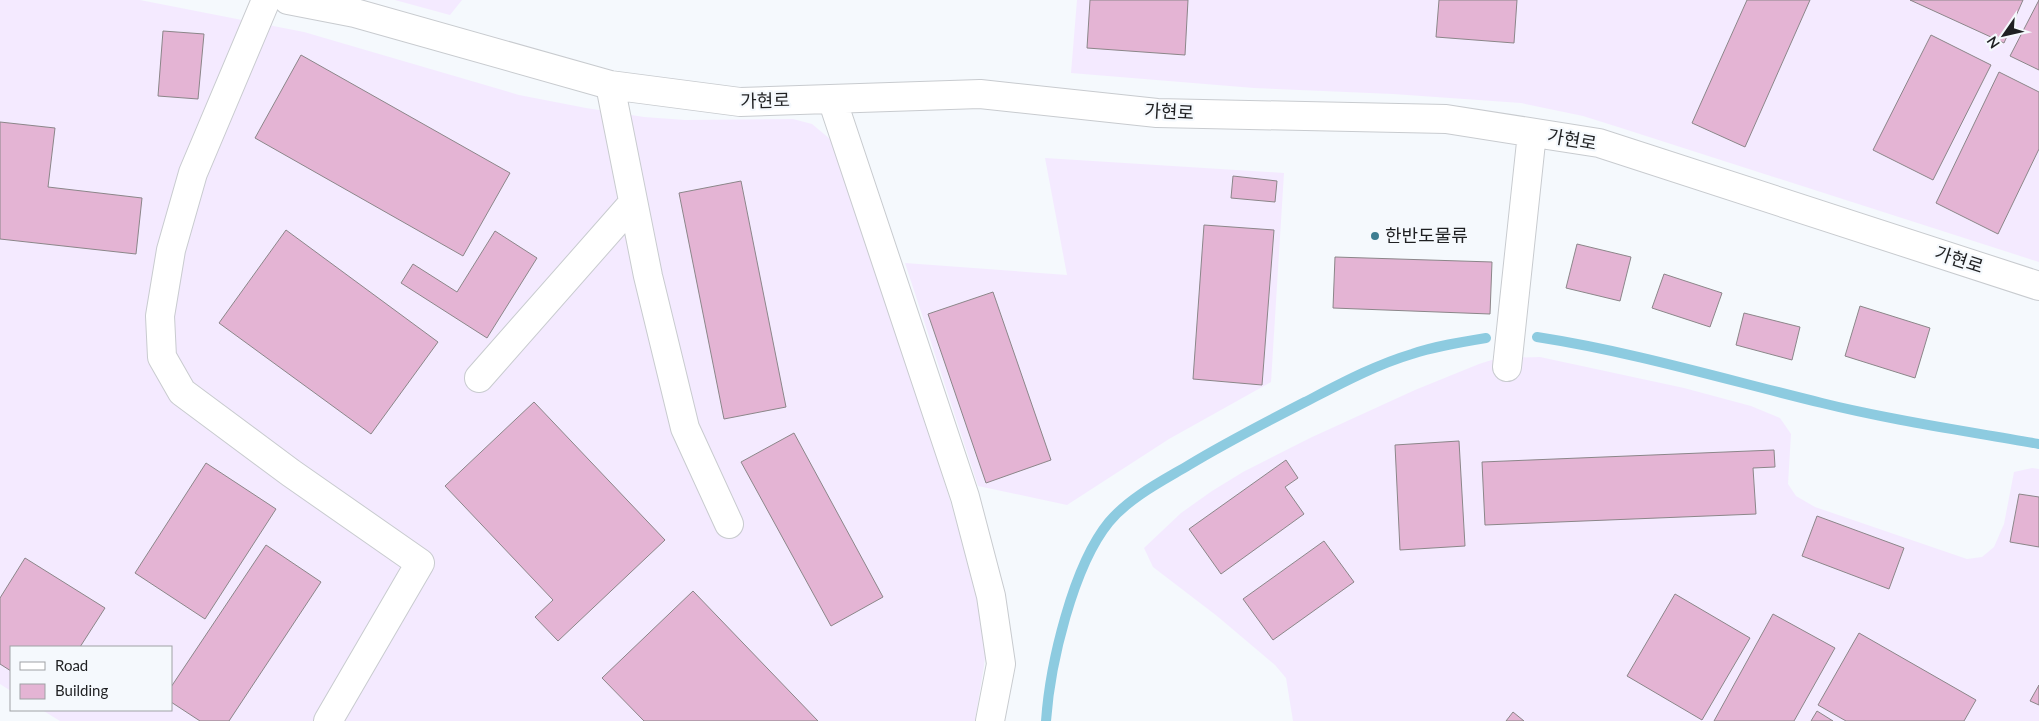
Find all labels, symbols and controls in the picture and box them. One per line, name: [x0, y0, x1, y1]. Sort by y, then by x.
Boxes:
north arrow: [1979, 10, 2029, 60]
text: N: [1983, 33, 2003, 52]
street label: 가현로: [740, 89, 790, 111]
street label: 가현로: [1144, 99, 1194, 123]
street label: 가현로: [1546, 124, 1599, 154]
place label: 한반도물류: [1385, 224, 1468, 246]
marker: 한반도물류: [1369, 230, 1381, 242]
street label: 가현로: [1932, 241, 1986, 277]
legend: [10, 646, 172, 711]
text: Road: [55, 656, 88, 674]
text: Building: [55, 681, 108, 699]

